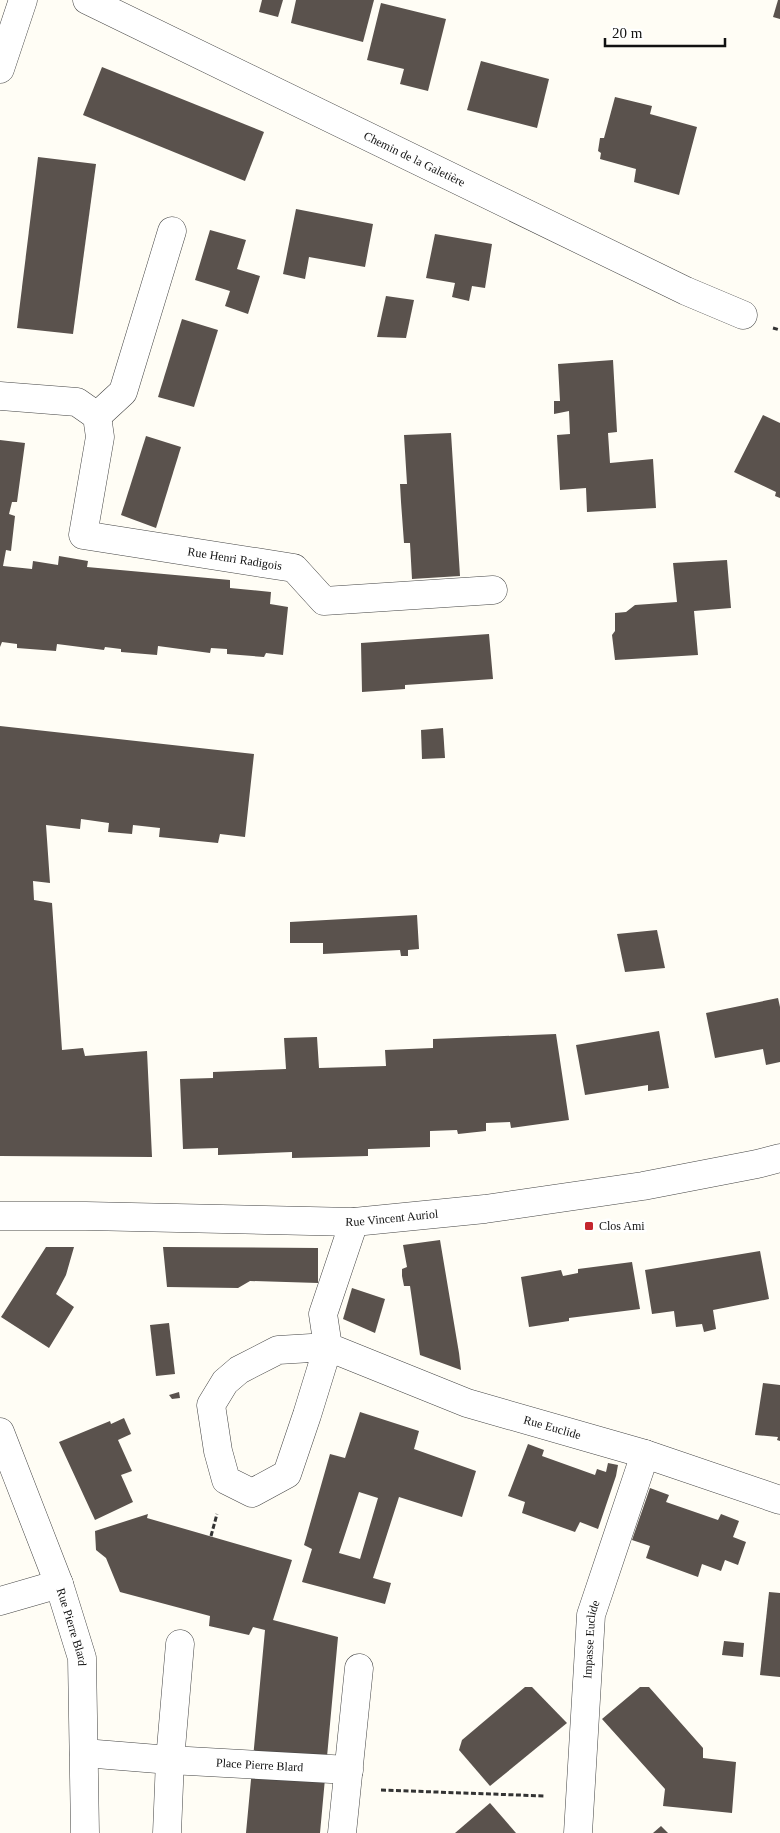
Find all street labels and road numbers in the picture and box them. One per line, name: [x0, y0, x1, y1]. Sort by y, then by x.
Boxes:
street label: Chemin de la Galetière: [361, 128, 467, 190]
street label: Rue Henri Radigois: [187, 544, 283, 573]
street label: Rue Vincent Auriol: [345, 1207, 439, 1229]
street label: Rue Euclide: [522, 1413, 583, 1442]
street label: Rue Pierre Blard: [54, 1586, 89, 1666]
street label: Impasse Euclide: [580, 1598, 602, 1679]
street label: Place Pierre Blard: [216, 1756, 304, 1774]

